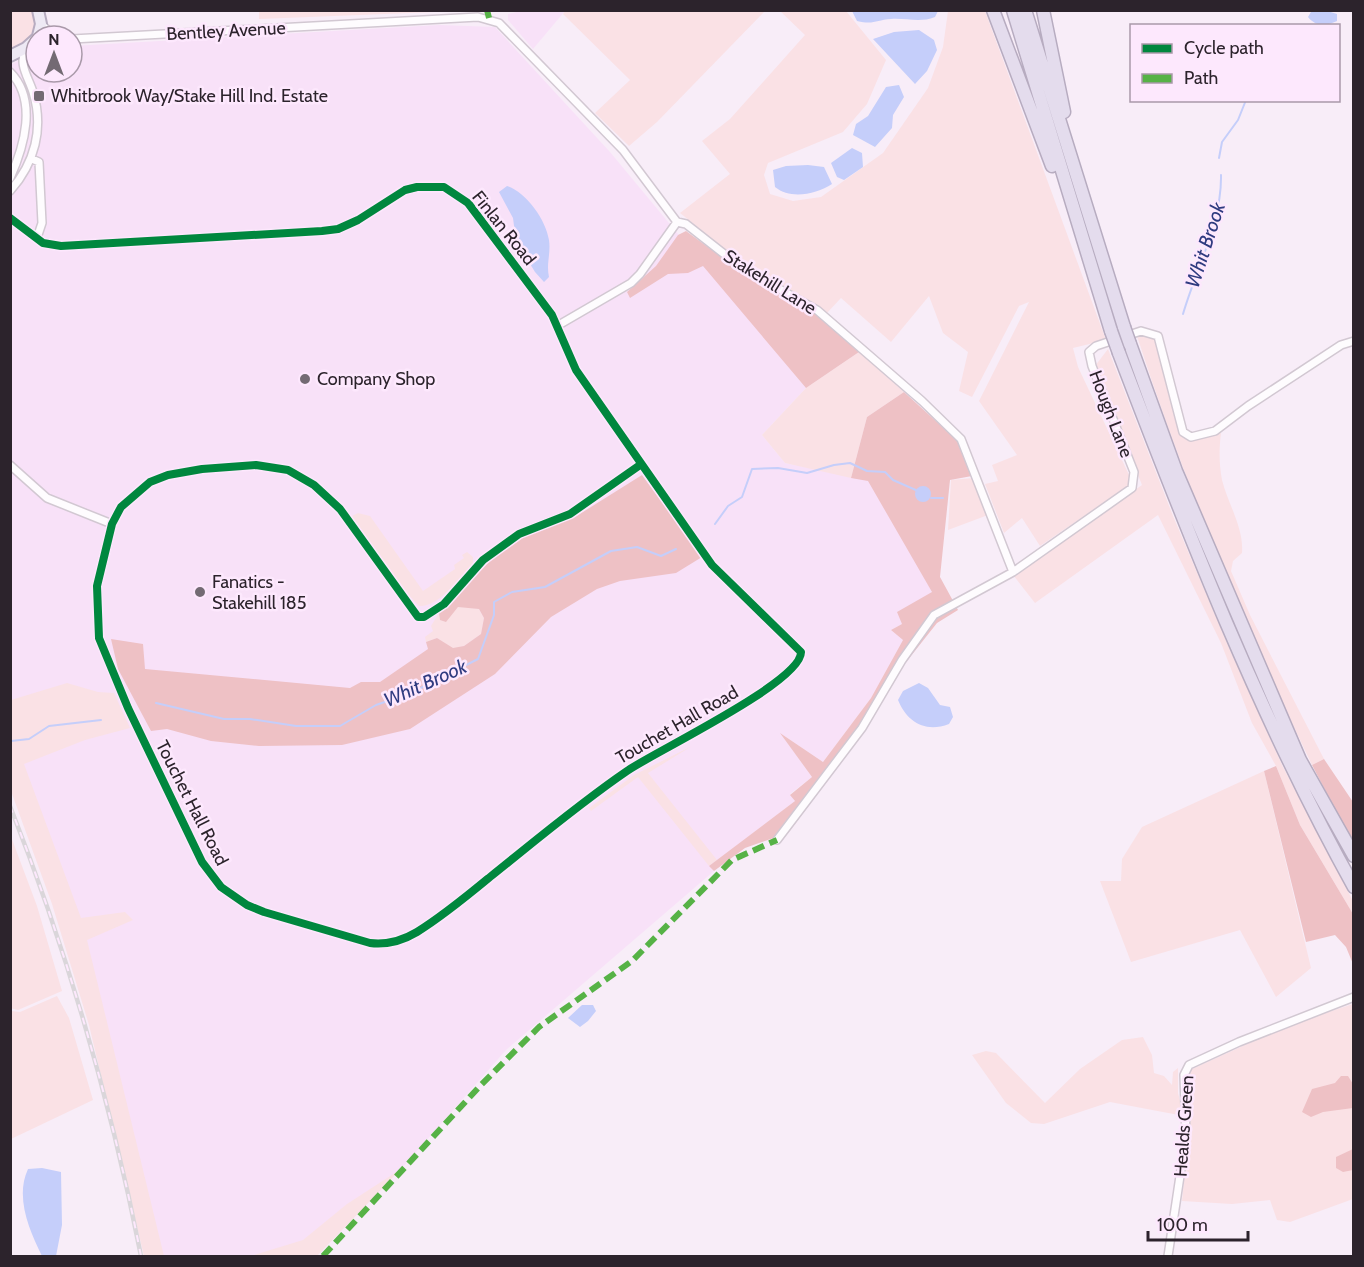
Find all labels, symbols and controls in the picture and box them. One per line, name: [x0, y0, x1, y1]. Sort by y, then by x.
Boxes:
street label: Bentley Avenue: [166, 17, 286, 45]
north arrow: [24, 24, 84, 84]
legend: [1130, 24, 1340, 102]
text: N: [48, 30, 60, 49]
text: Cycle path: [1184, 37, 1264, 59]
text: Path: [1184, 67, 1218, 89]
place label: Whitbrook Way/Stake Hill Ind. Estate: [51, 85, 328, 107]
marker: Whitbrook Way/Stake Hill Ind. Estate: [32, 89, 46, 103]
street label: Finlan Road: [467, 186, 541, 270]
water label: Whit Brook: [1180, 198, 1231, 291]
street label: Stakehill Lane: [720, 245, 820, 319]
street label: Hough Lane: [1084, 367, 1138, 461]
place label: Company Shop: [317, 368, 435, 390]
marker: Company Shop: [298, 372, 312, 386]
place label: Fanatics - Stakehill 185: [212, 571, 306, 614]
marker: Fanatics - Stakehill 185: [193, 585, 207, 599]
water label: Whit Brook: [380, 653, 472, 712]
street label: Touchet Hall Road: [612, 681, 742, 769]
street label: Touchet Hall Road: [151, 737, 233, 869]
street label: Healds Green: [1169, 1074, 1199, 1178]
scale bar: [1148, 1204, 1248, 1242]
text: 100 m: [1157, 1214, 1208, 1236]

